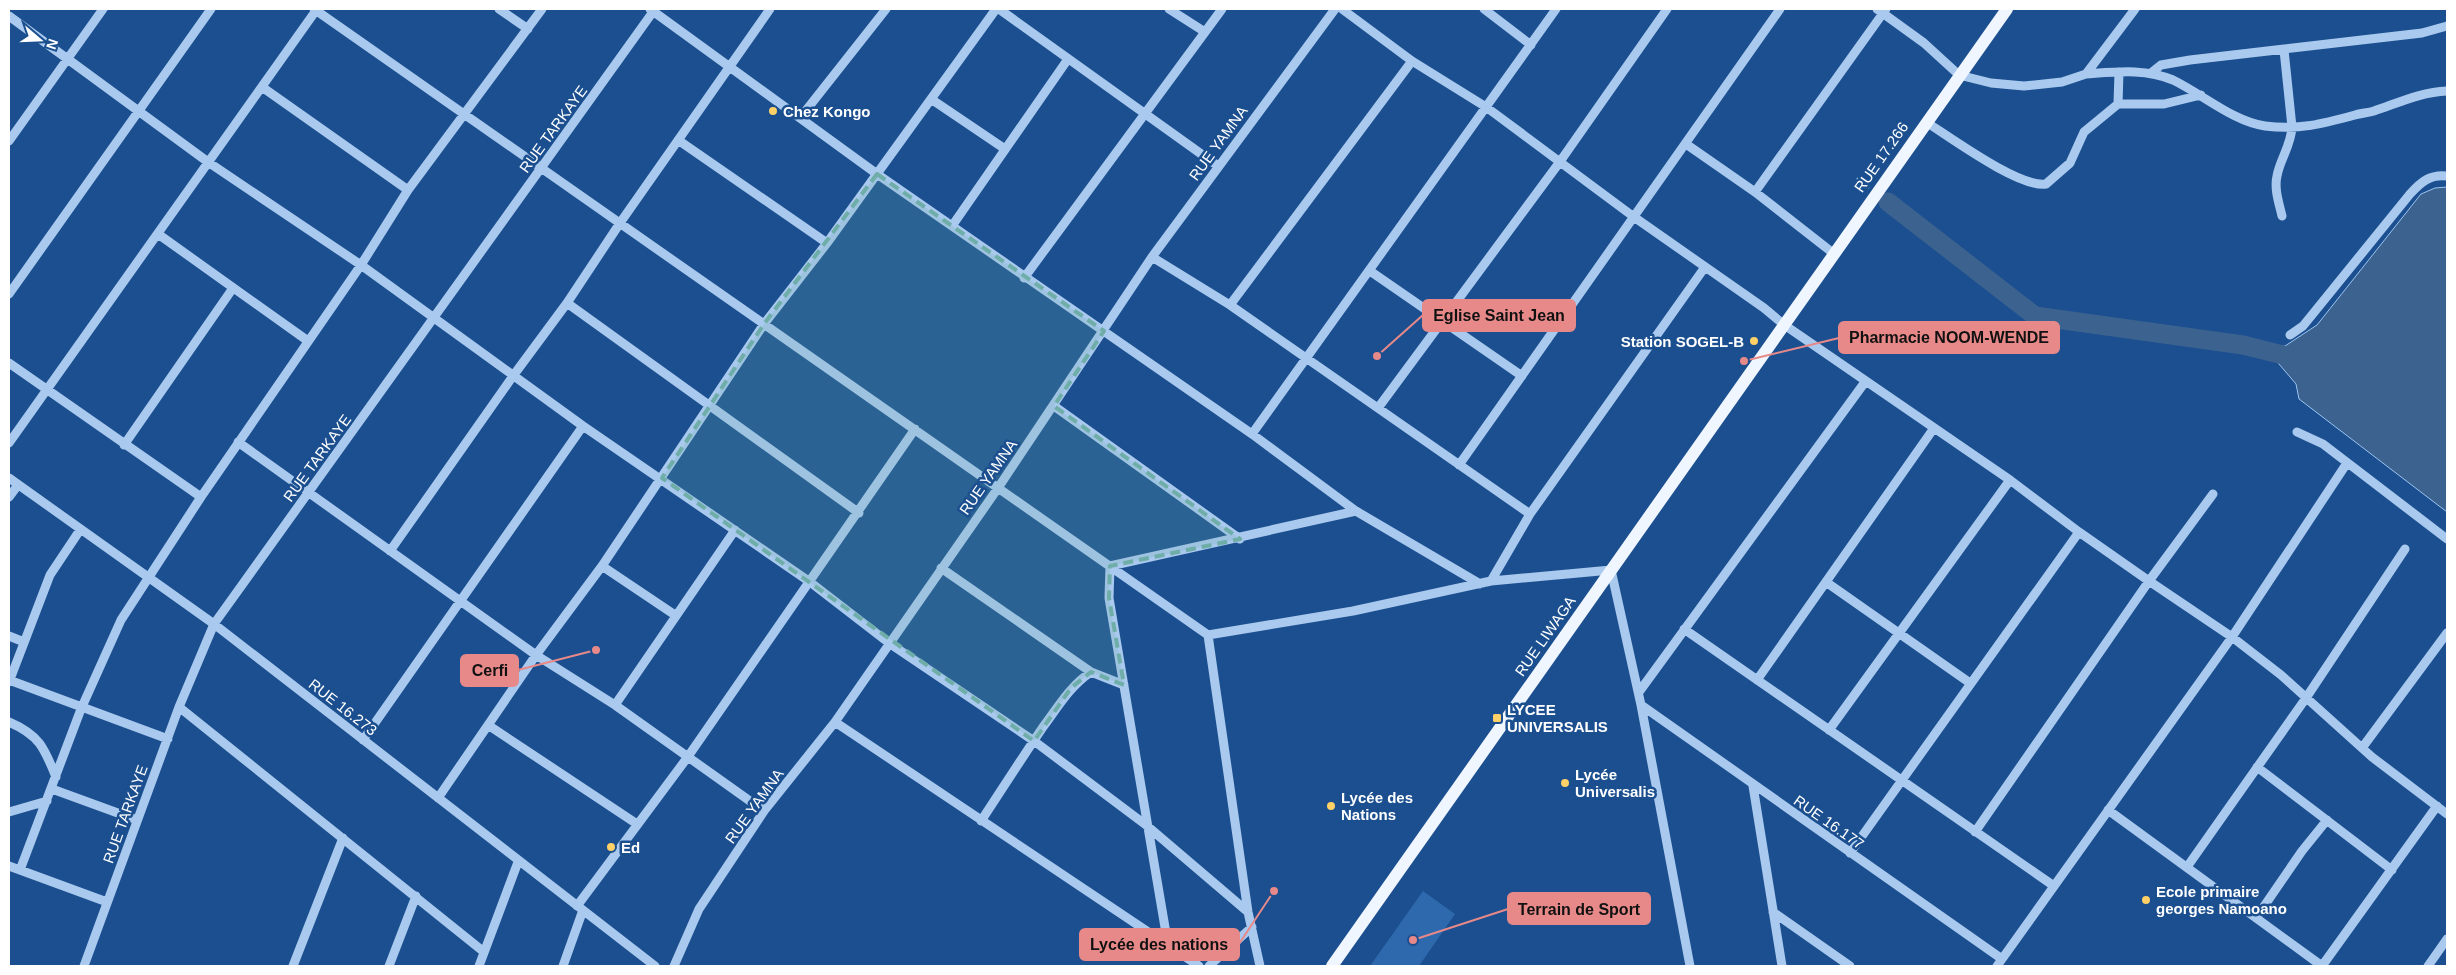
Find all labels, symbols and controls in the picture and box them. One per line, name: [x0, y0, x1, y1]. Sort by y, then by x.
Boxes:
north arrow: [15, 15, 65, 65]
text: N: [43, 37, 62, 52]
street label: RUE TARKAYE: [516, 82, 590, 176]
street label: RUE YAMNA: [1185, 102, 1251, 184]
place label: Chez Kongo: [783, 103, 871, 120]
marker: Chez Kongo: [767, 105, 779, 117]
street label: RUE 17.266: [1851, 119, 1911, 195]
callout: Eglise Saint Jean: [1423, 300, 1575, 331]
text: Eglise Saint Jean: [1433, 307, 1565, 324]
callout: Pharmacie NOOM-WENDE: [1839, 322, 2059, 353]
text: Pharmacie NOOM-WENDE: [1849, 329, 2049, 346]
place label: Station SOGEL-B: [1621, 333, 1744, 350]
marker: Station SOGEL-B: [1748, 335, 1760, 347]
street label: RUE TARKAYE: [280, 411, 354, 505]
street label: RUE YAMNA: [956, 436, 1020, 518]
street label: RUE LIWAGA: [1511, 593, 1579, 679]
callout: Cerfi: [461, 655, 518, 686]
text: Cerfi: [472, 662, 508, 679]
street label: RUE 16.273: [306, 675, 380, 739]
place label: LYCEE UNIVERSALIS: [1507, 701, 1608, 735]
marker: LYCEE UNIVERSALIS: [1491, 712, 1503, 724]
street label: RUE TARKAYE: [99, 763, 151, 865]
street label: RUE YAMNA: [721, 765, 787, 847]
place label: Lycée Universalis: [1575, 766, 1655, 800]
marker: Lycée Universalis: [1559, 777, 1571, 789]
place label: Lycée des Nations: [1341, 789, 1413, 823]
street label: RUE 16.177: [1791, 792, 1867, 852]
marker: Lycée des Nations: [1325, 800, 1337, 812]
place label: Ed: [621, 839, 640, 856]
marker: Ed: [605, 841, 617, 853]
place label: Ecole primaire georges Namoano: [2156, 883, 2287, 917]
callout: Terrain de Sport: [1508, 893, 1650, 924]
marker: Ecole primaire georges Namoano: [2140, 894, 2152, 906]
text: Terrain de Sport: [1518, 901, 1641, 918]
callout: Lycée des nations: [1080, 929, 1239, 960]
text: Lycée des nations: [1090, 936, 1228, 953]

